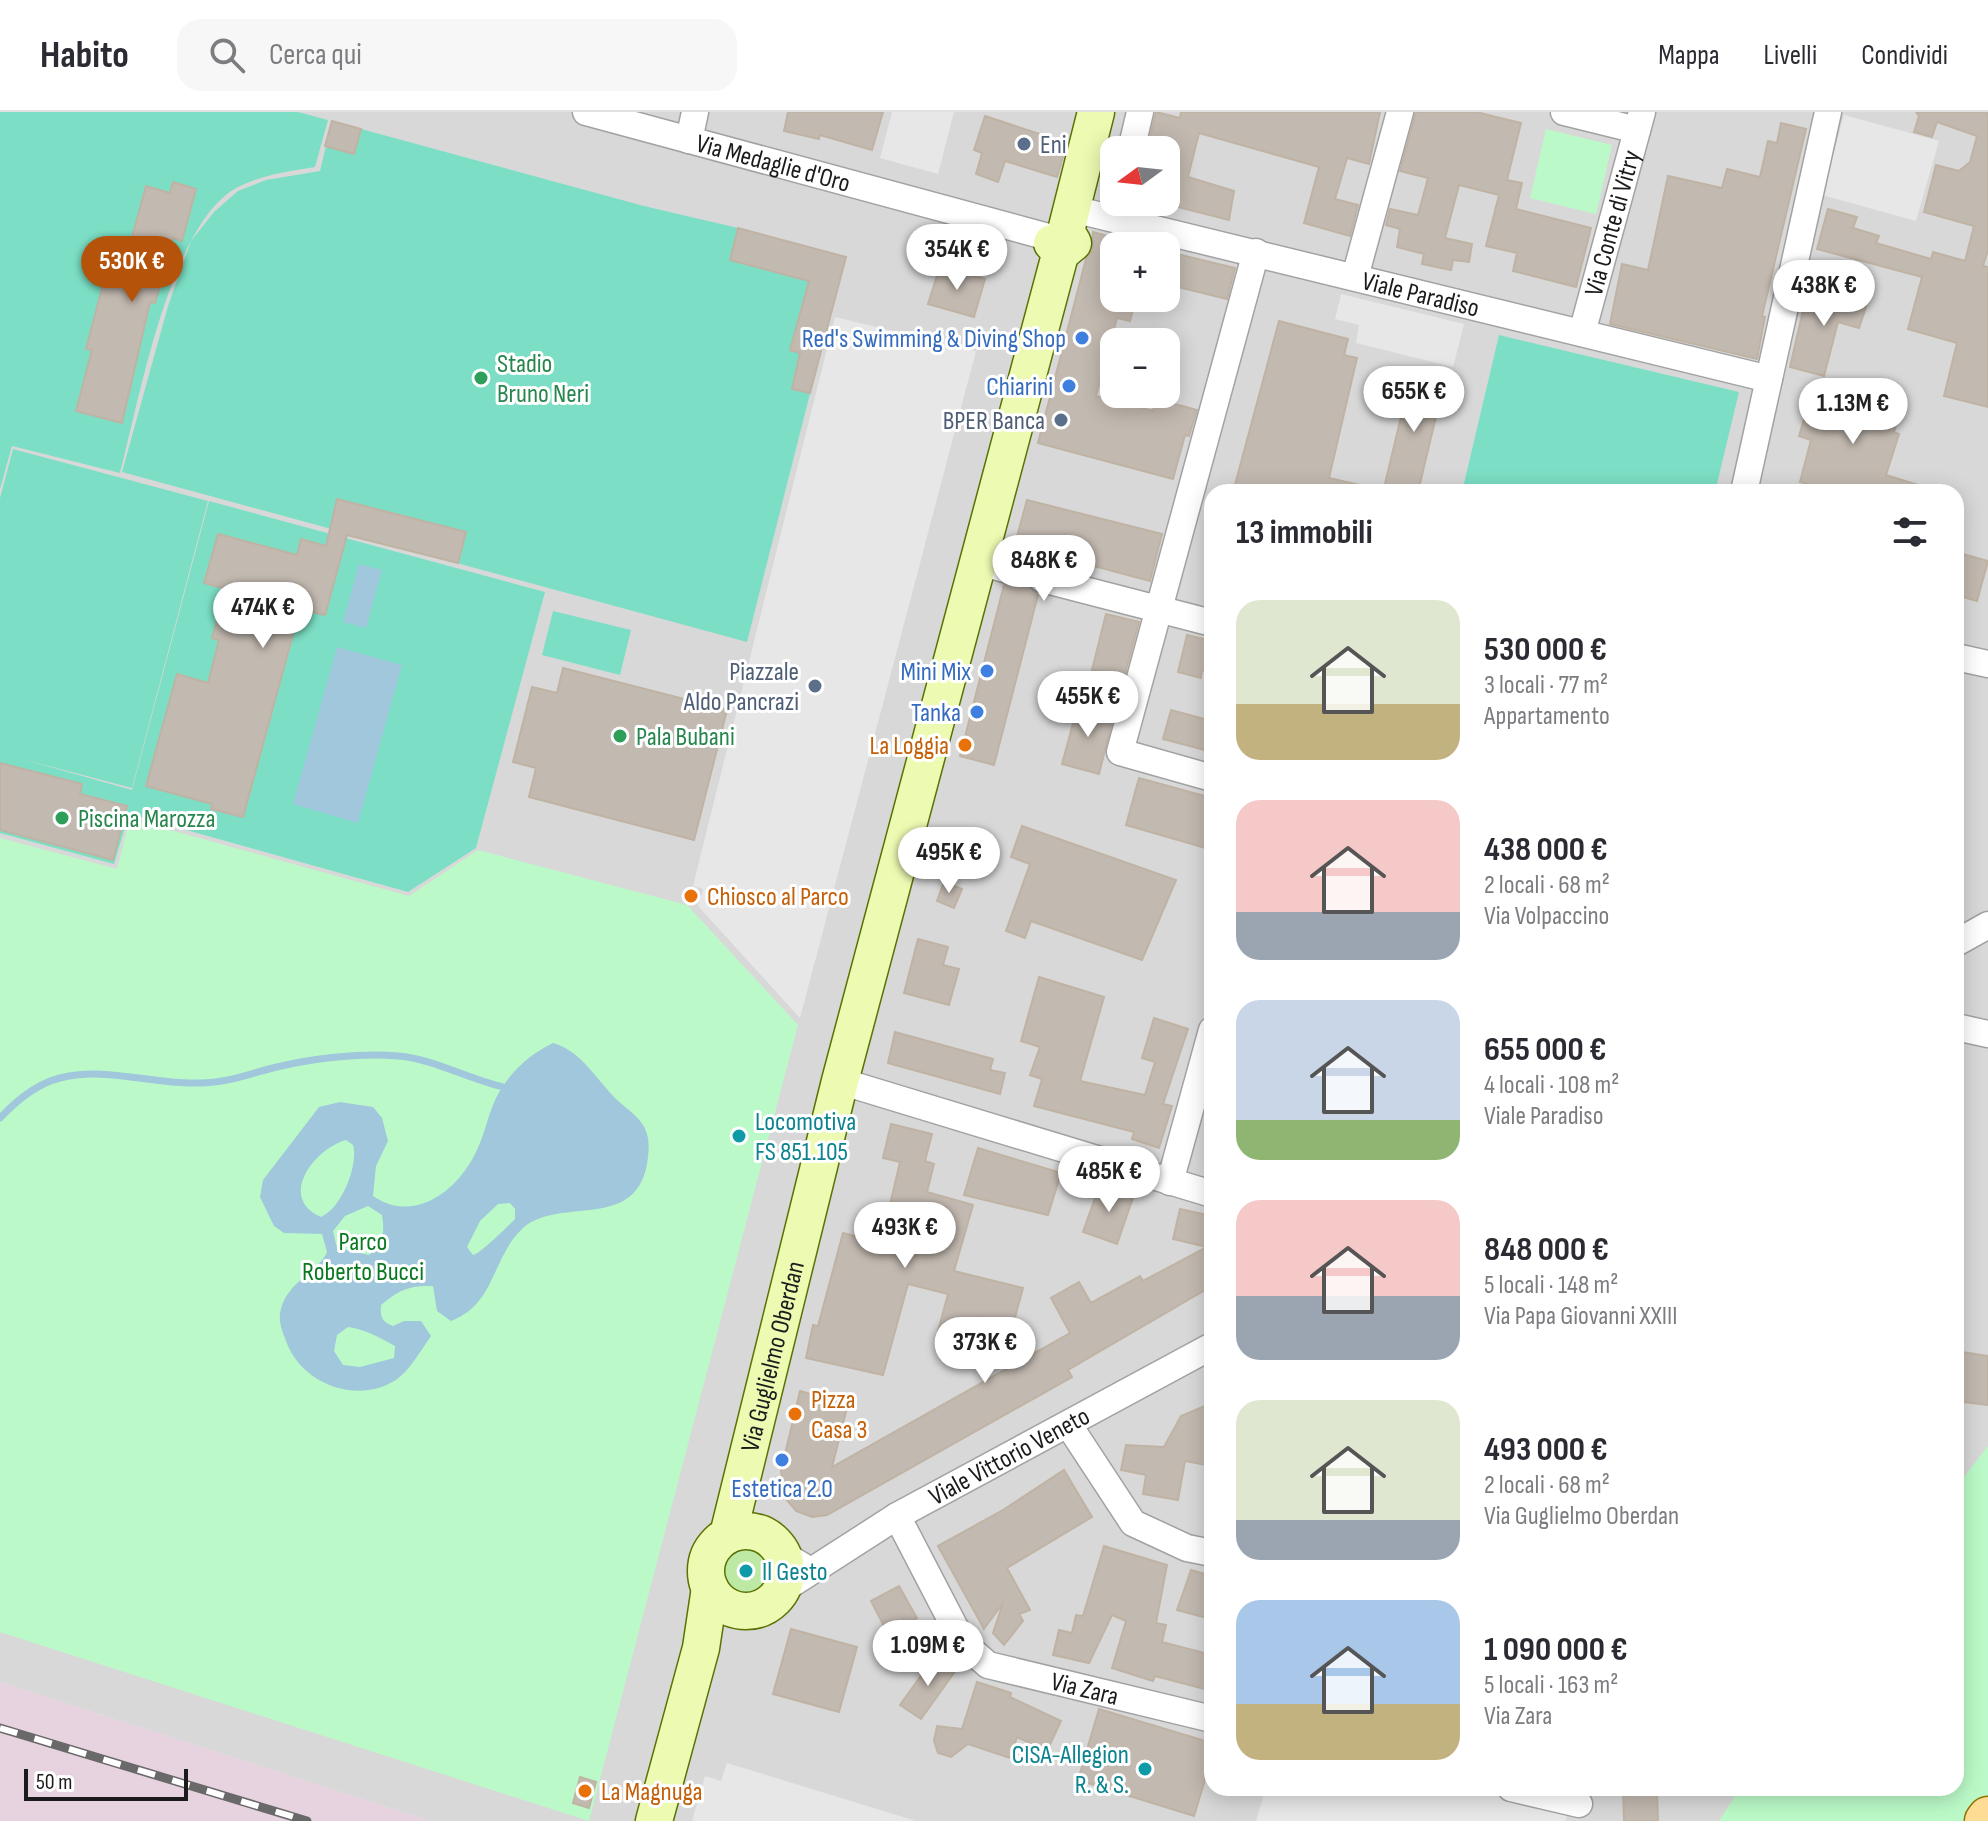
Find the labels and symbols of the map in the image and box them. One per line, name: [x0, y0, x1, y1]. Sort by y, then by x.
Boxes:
street label: Via Medaglie d'Oro: [692, 128, 853, 200]
place label: Eni: [1040, 130, 1067, 161]
marker: Eni: [1015, 135, 1033, 153]
north arrow: [1100, 136, 1180, 216]
street label: Via Conte di Vitry: [1579, 147, 1648, 300]
pin: 354K €: [892, 224, 1022, 292]
pin: 530K €: [67, 236, 197, 304]
pin: 438K €: [1759, 260, 1889, 328]
street label: Viale Paradiso: [1359, 266, 1482, 325]
place label: Red's Swimming & Diving Shop: [802, 324, 1066, 355]
marker: Red's Swimming & Diving Shop: [1073, 329, 1091, 347]
place label: Stadio Bruno Neri: [497, 349, 589, 410]
pin: 655K €: [1349, 366, 1479, 434]
marker: Stadio Bruno Neri: [472, 369, 490, 387]
place label: Chiarini: [986, 372, 1053, 403]
marker: Chiarini: [1060, 377, 1078, 395]
pin: 1.13M €: [1779, 378, 1927, 446]
place label: BPER Banca: [943, 406, 1045, 437]
marker: BPER Banca: [1052, 411, 1070, 429]
pin: 848K €: [979, 535, 1109, 603]
pin: 474K €: [198, 582, 328, 650]
place label: Piazzale Aldo Pancrazi: [683, 657, 799, 718]
place label: Mini Mix: [901, 657, 971, 688]
marker: Mini Mix: [978, 662, 996, 680]
pin: 455K €: [1023, 671, 1153, 739]
marker: Piazzale Aldo Pancrazi: [806, 677, 824, 695]
place label: Tanka: [911, 698, 961, 729]
marker: Tanka: [968, 703, 986, 721]
place label: Pala Bubani: [636, 722, 735, 753]
marker: Pala Bubani: [611, 727, 629, 745]
place label: La Loggia: [870, 731, 949, 762]
marker: La Loggia: [956, 736, 974, 754]
place label: Piscina Marozza: [78, 804, 215, 835]
marker: Piscina Marozza: [53, 809, 71, 827]
pin: 495K €: [884, 827, 1014, 895]
place label: Chiosco al Parco: [707, 882, 849, 913]
marker: Chiosco al Parco: [682, 887, 700, 905]
place label: Locomotiva FS 851.105: [755, 1107, 856, 1168]
marker: Locomotiva FS 851.105: [730, 1127, 748, 1145]
pin: 485K €: [1044, 1146, 1174, 1214]
pin: 493K €: [840, 1202, 970, 1270]
park label: Parco Roberto Bucci: [302, 1227, 424, 1288]
street label: Via Guglielmo Oberdan: [735, 1258, 812, 1455]
pin: 373K €: [920, 1317, 1050, 1385]
place label: Pizza Casa 3: [811, 1385, 867, 1446]
street label: Viale Vittorio Veneto: [924, 1401, 1095, 1513]
marker: Pizza Casa 3: [786, 1405, 804, 1423]
marker: Estetica 2.0: [773, 1451, 791, 1469]
place label: Estetica 2.0: [731, 1474, 833, 1505]
place label: Il Gesto: [762, 1557, 828, 1588]
marker: Il Gesto: [737, 1562, 755, 1580]
pin: 1.09M €: [854, 1620, 1002, 1688]
street label: Via Zara: [1048, 1667, 1121, 1713]
place label: CISA-Allegion R. & S.: [1012, 1740, 1129, 1801]
marker: CISA-Allegion R. & S.: [1136, 1760, 1154, 1778]
scale bar: [24, 1765, 188, 1801]
place label: La Magnuga: [601, 1777, 703, 1808]
marker: La Magnuga: [576, 1782, 594, 1800]

